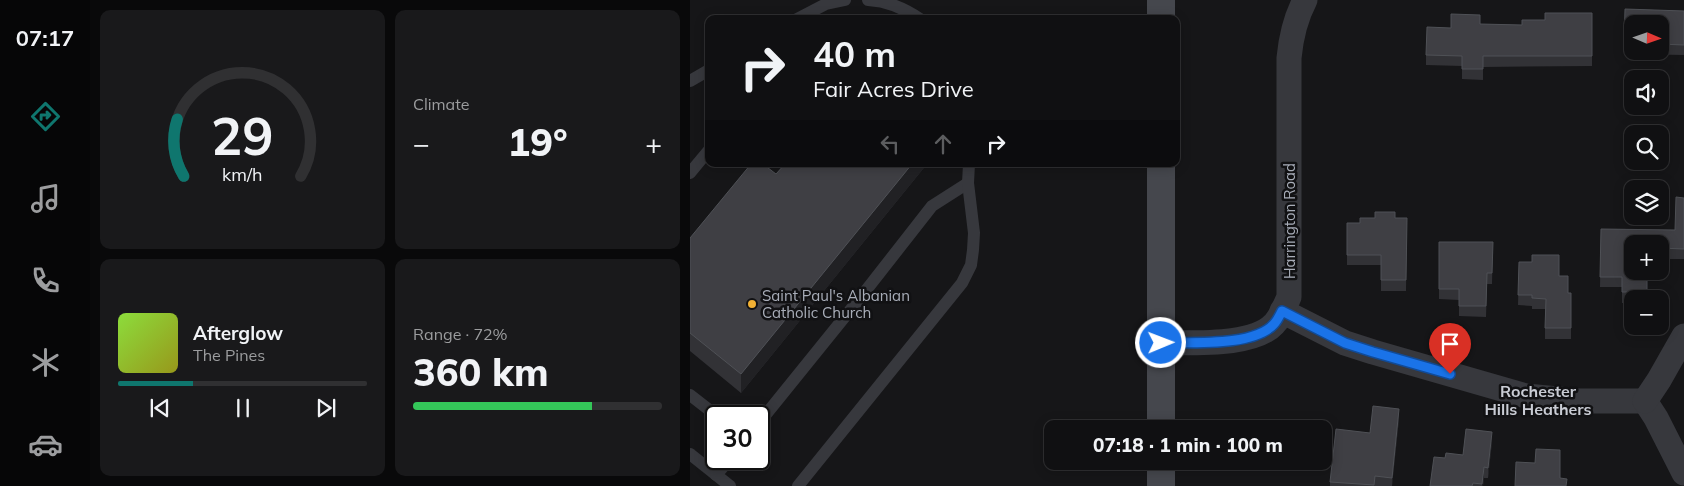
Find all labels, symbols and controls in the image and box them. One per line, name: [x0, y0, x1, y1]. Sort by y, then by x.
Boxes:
north arrow: [1624, 15, 1669, 60]
map controls: [1624, 15, 1669, 335]
text: 07:17: [16, 24, 74, 52]
text: 40 m: [813, 32, 896, 76]
icon: right: [730, 35, 795, 100]
button: sound: [1624, 70, 1669, 115]
text: Fair Acres Drive: [813, 75, 974, 103]
text: Climate: [413, 94, 469, 114]
icon: directions: [28, 99, 63, 134]
text: 29: [211, 103, 274, 168]
text: 19°: [507, 118, 568, 166]
button: search: [1624, 125, 1669, 170]
text: −: [413, 126, 430, 161]
text: +: [645, 126, 662, 161]
icon: left: [876, 130, 904, 158]
icon: ahead: [929, 130, 957, 158]
icon: right: [982, 130, 1010, 158]
text: km/h: [222, 163, 263, 185]
street label: Harrington Road: [1280, 163, 1299, 279]
button: layers: [1624, 180, 1669, 225]
icon: music: [28, 181, 63, 216]
button: +: [1624, 235, 1669, 280]
icon: phone: [28, 263, 63, 298]
place label: Saint Paul's Albanian Catholic Church: [762, 286, 910, 322]
button: −: [1624, 290, 1669, 335]
marker: Saint Paul's Albanian Catholic Church: [746, 298, 758, 310]
position arrow: [1134, 316, 1186, 368]
text: Afterglow: [193, 321, 283, 345]
pin: [1429, 323, 1471, 374]
text: Range · 72%: [413, 324, 508, 344]
icon: arrive: [1436, 330, 1464, 358]
icon: climate: [28, 345, 63, 380]
text: The Pines: [193, 345, 265, 365]
text: 360 km: [413, 348, 549, 396]
district label: Rochester Hills Heathers: [1484, 381, 1592, 419]
icon: previous: [146, 394, 174, 422]
icon: pause: [229, 394, 257, 422]
icon: next: [312, 394, 340, 422]
speed limit sign: 30: [705, 405, 770, 470]
icon: car: [28, 427, 63, 462]
text: 07:18 · 1 min · 100 m: [1093, 433, 1283, 457]

